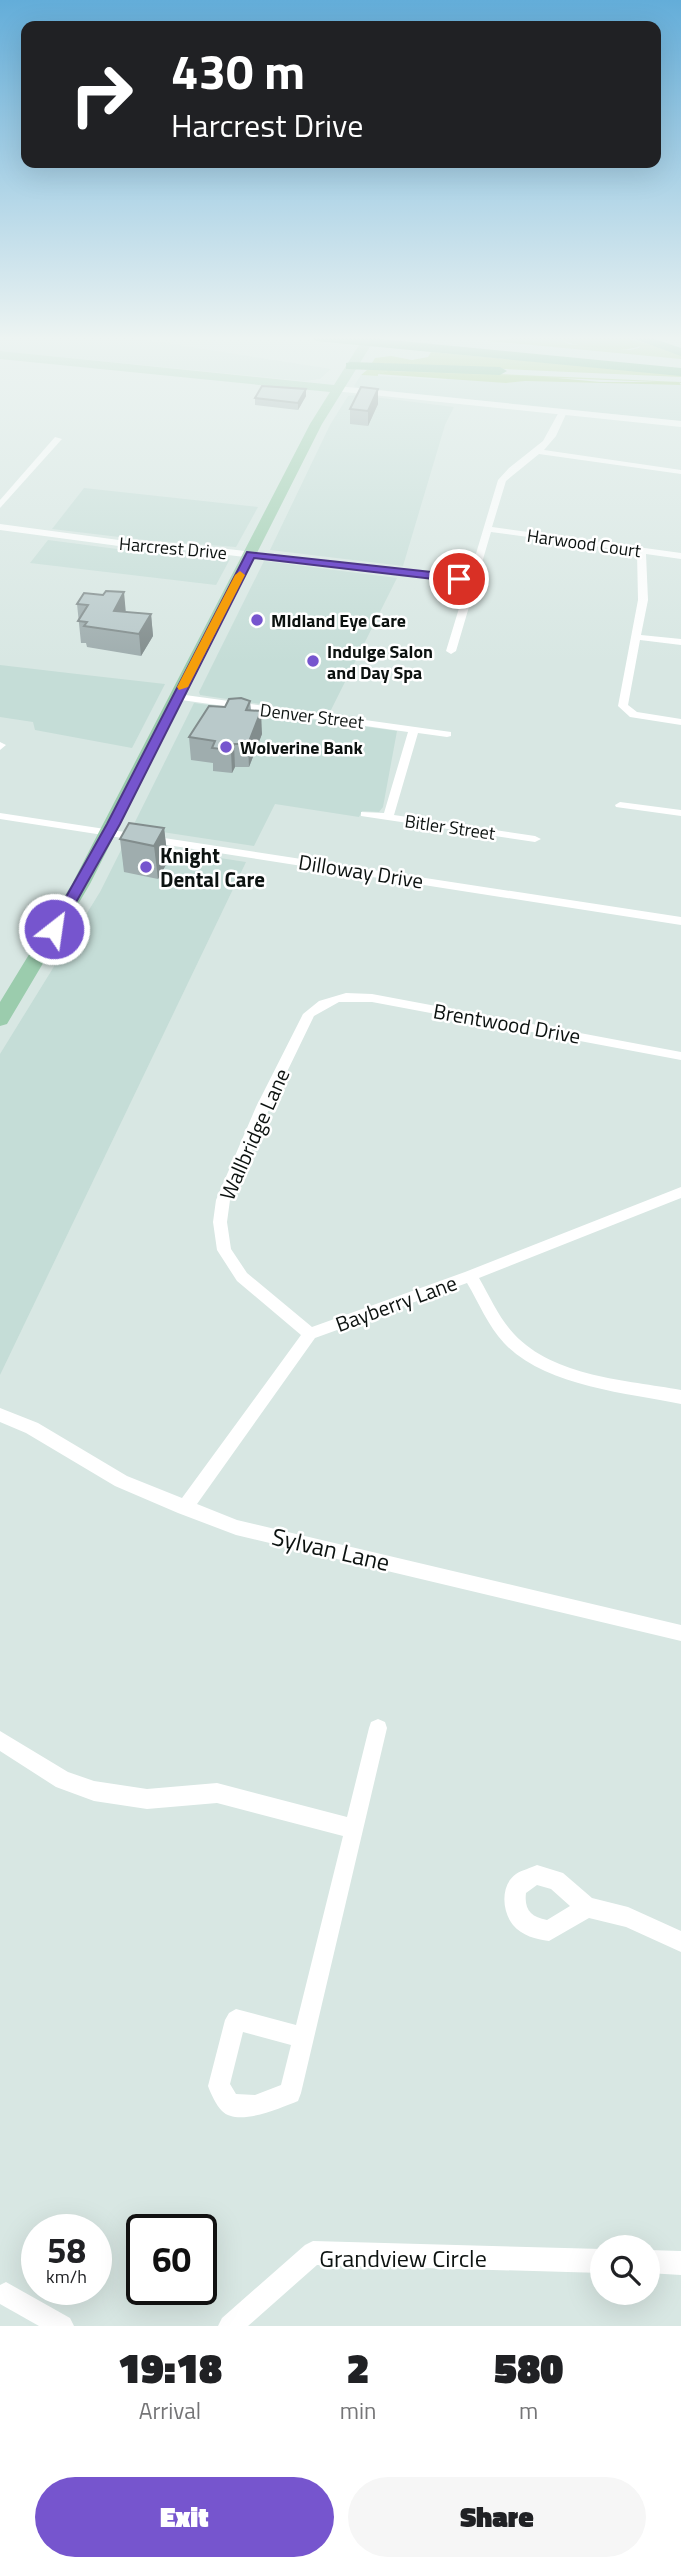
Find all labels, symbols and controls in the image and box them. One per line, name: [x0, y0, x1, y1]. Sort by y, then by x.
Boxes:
text: 430 m: [171, 33, 305, 108]
icon: right: [56, 49, 147, 140]
text: Harcrest Drive: [171, 101, 363, 149]
street label: Harwood Court: [525, 522, 643, 564]
street label: Harcrest Drive: [118, 530, 228, 566]
pin: [429, 549, 489, 609]
icon: arrive: [440, 560, 478, 598]
place label: MIdland Eye Care: [271, 607, 406, 634]
marker: MIdland Eye Care: [249, 612, 265, 628]
place label: Indulge Salon and Day Spa: [327, 638, 433, 686]
marker: Indulge Salon and Day Spa: [305, 653, 321, 669]
street label: Denver Street: [259, 696, 366, 736]
place label: Wolverine Bank: [240, 734, 363, 761]
marker: Wolverine Bank: [218, 739, 234, 755]
street label: Bitler Street: [403, 807, 498, 847]
place label: Knight Dental Care: [160, 839, 265, 895]
street label: Dilloway Drive: [296, 845, 426, 897]
marker: Knight Dental Care: [138, 859, 154, 875]
position arrow: [17, 892, 91, 966]
street label: Brentwood Drive: [431, 994, 583, 1052]
street label: Wallbridge Lane: [211, 1063, 297, 1205]
street label: Bayberry Lane: [331, 1266, 461, 1340]
street label: Sylvan Lane: [268, 1518, 394, 1580]
speed limit sign: 60: [126, 2214, 217, 2305]
text: 58: [47, 2223, 86, 2277]
map controls: [590, 2235, 660, 2305]
button: search: [590, 2235, 660, 2305]
street label: Grandview Circle: [319, 2240, 487, 2276]
text: km/h: [46, 2263, 87, 2290]
text: 19:18: [118, 2335, 222, 2399]
text: 2: [347, 2335, 370, 2399]
text: 580: [494, 2335, 563, 2399]
text: Arrival: [139, 2393, 201, 2428]
text: min: [340, 2393, 376, 2428]
text: m: [519, 2393, 538, 2428]
button: Exit: [35, 2477, 334, 2557]
button: Share: [348, 2477, 646, 2557]

